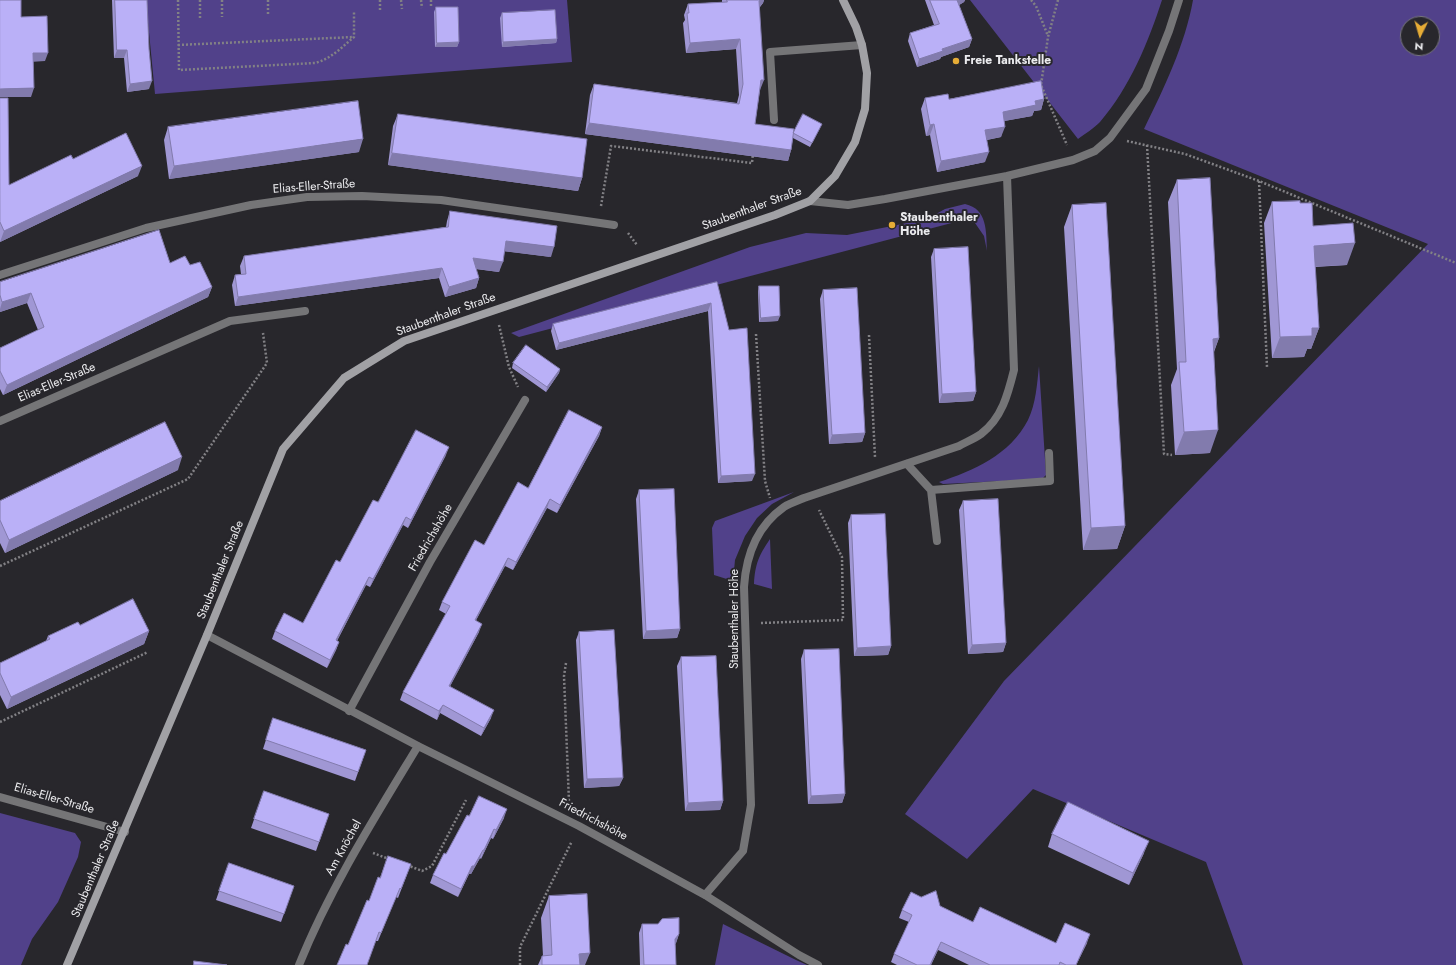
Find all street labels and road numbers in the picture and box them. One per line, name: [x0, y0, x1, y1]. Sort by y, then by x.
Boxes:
street label: Elias-Eller-Straße: [272, 177, 356, 197]
street label: Staubenthaler Straße: [700, 184, 804, 234]
street label: Staubenthaler Straße: [394, 290, 498, 340]
street label: Elias-Eller-Straße: [16, 360, 98, 406]
street label: Friedrichshöhe: [406, 502, 456, 574]
street label: Staubenthaler Straße: [195, 519, 247, 621]
street label: Staubenthaler Höhe: [728, 569, 742, 669]
street label: Elias-Eller-Straße: [12, 781, 96, 817]
street label: Friedrichshöhe: [556, 796, 630, 844]
street label: Staubenthaler Straße: [69, 818, 123, 920]
street label: Am Knöchel: [323, 818, 365, 878]

